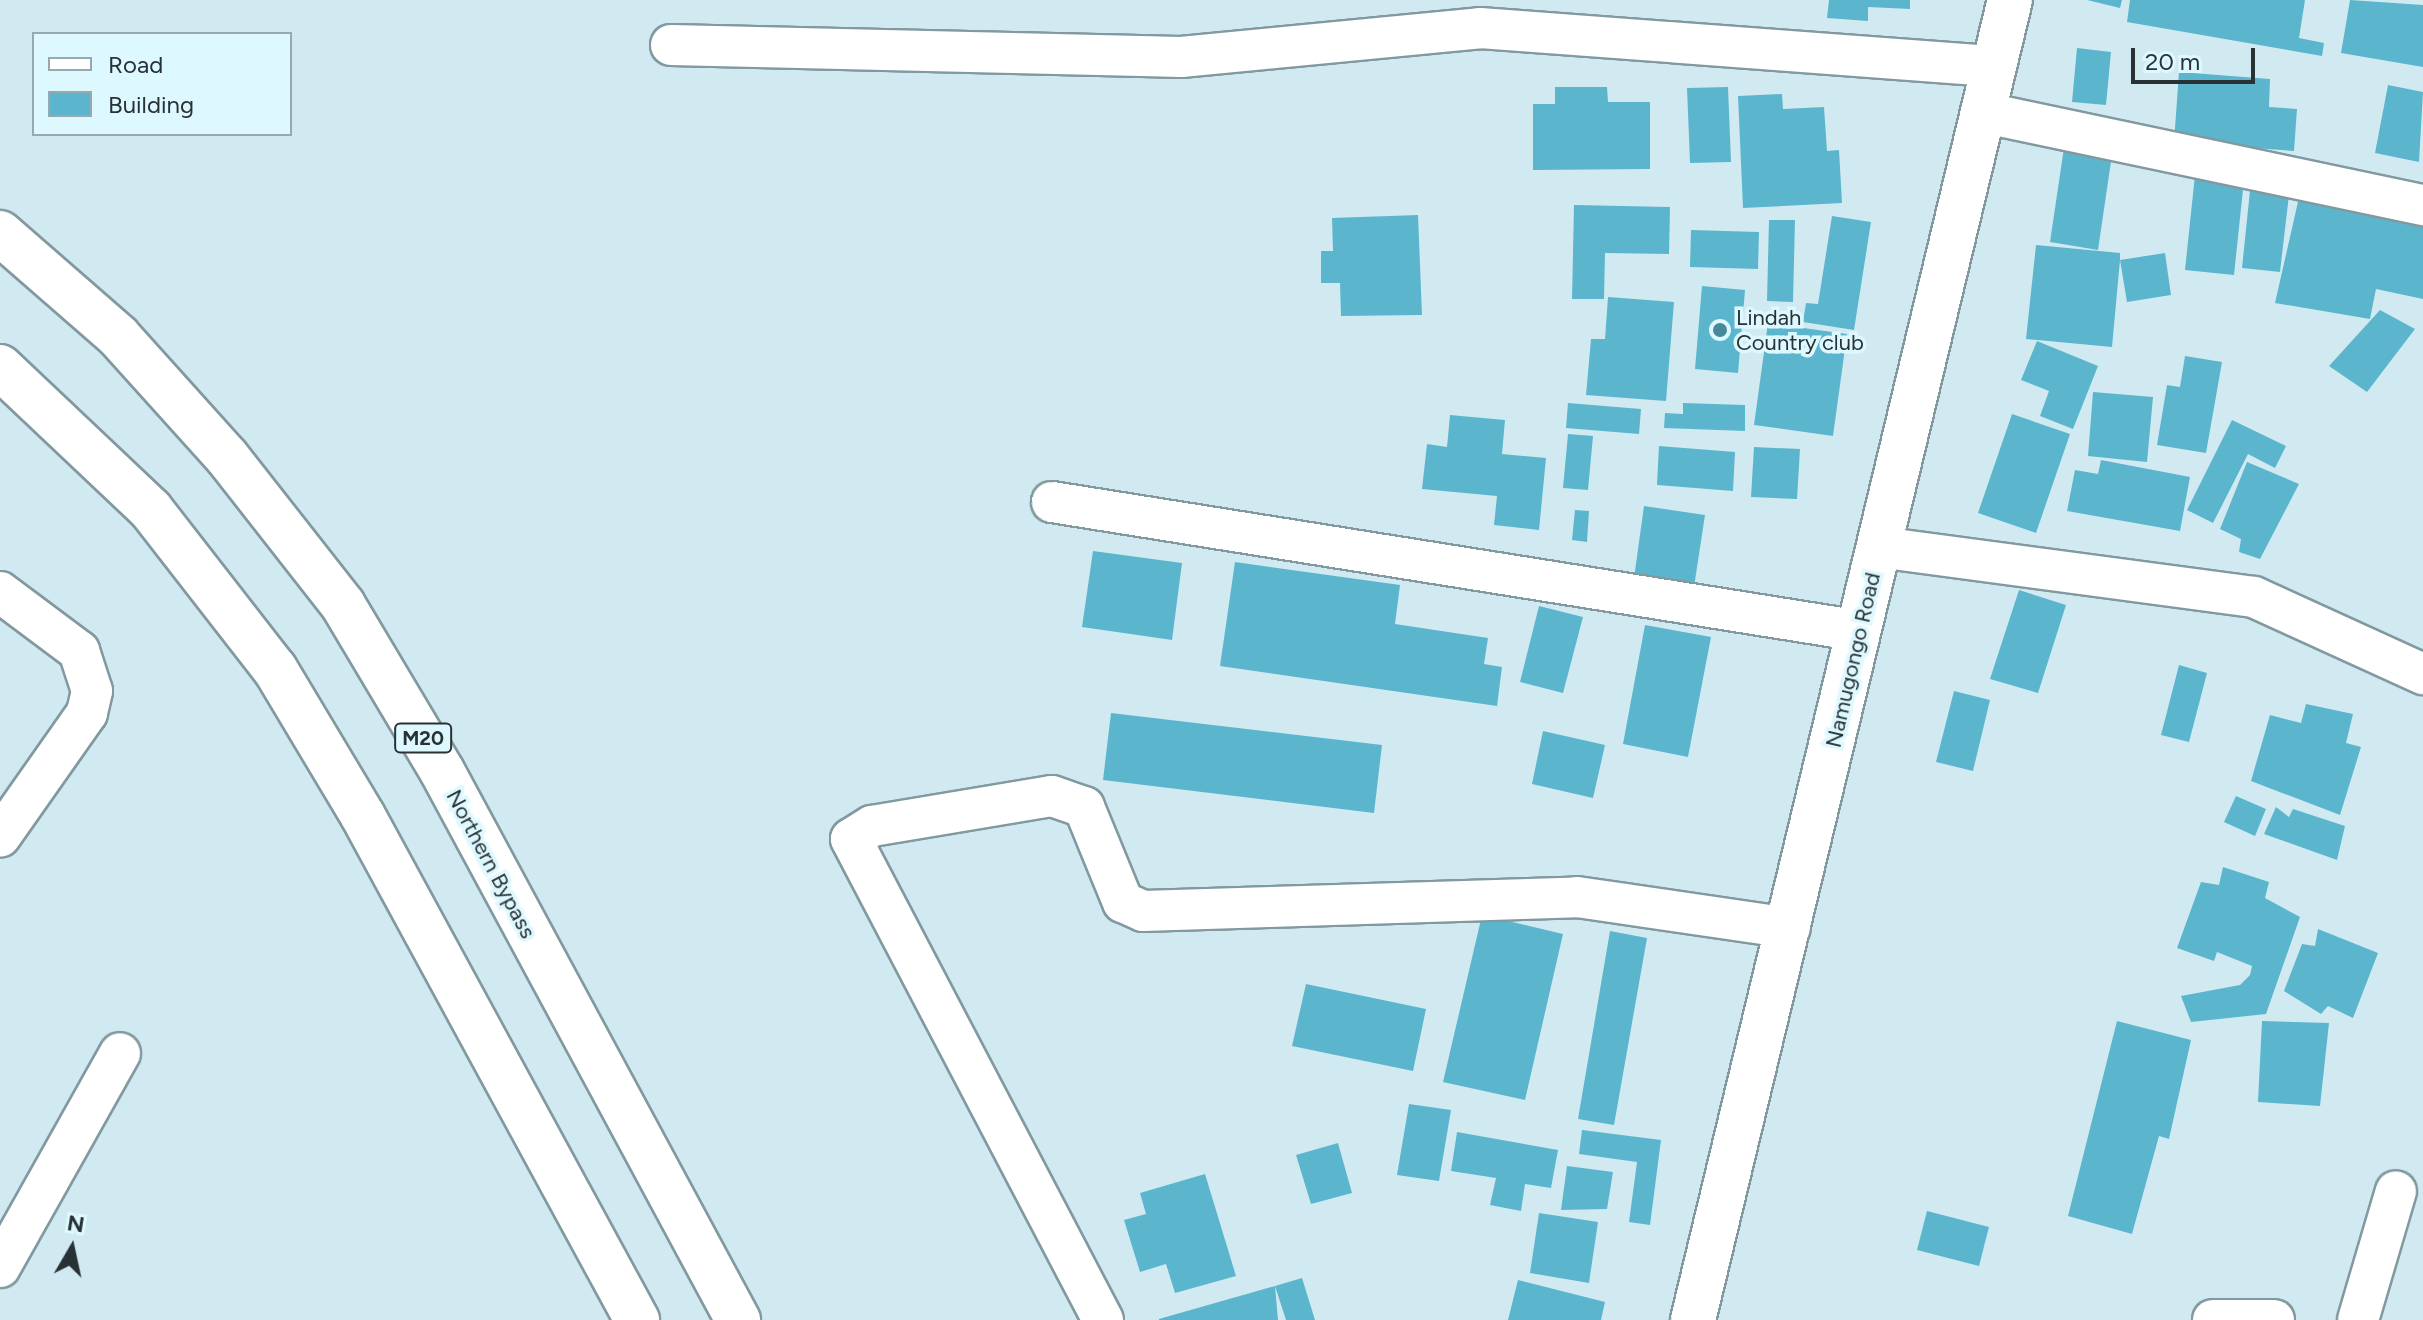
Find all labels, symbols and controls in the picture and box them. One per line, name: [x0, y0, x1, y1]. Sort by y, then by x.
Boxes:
legend: [32, 32, 292, 136]
scale bar: [2135, 32, 2259, 82]
text: 20 m: [2145, 47, 2200, 76]
text: Road: [108, 50, 163, 79]
text: Building: [108, 90, 194, 119]
place label: Lindah Country club: [1736, 304, 1864, 356]
marker: Lindah Country club: [1711, 321, 1729, 339]
street label: Namugongo Road: [1820, 570, 1886, 750]
road number: M20: [393, 722, 453, 754]
street label: Northern Bypass: [441, 785, 541, 943]
north arrow: [32, 1208, 112, 1288]
text: N: [65, 1209, 86, 1238]

